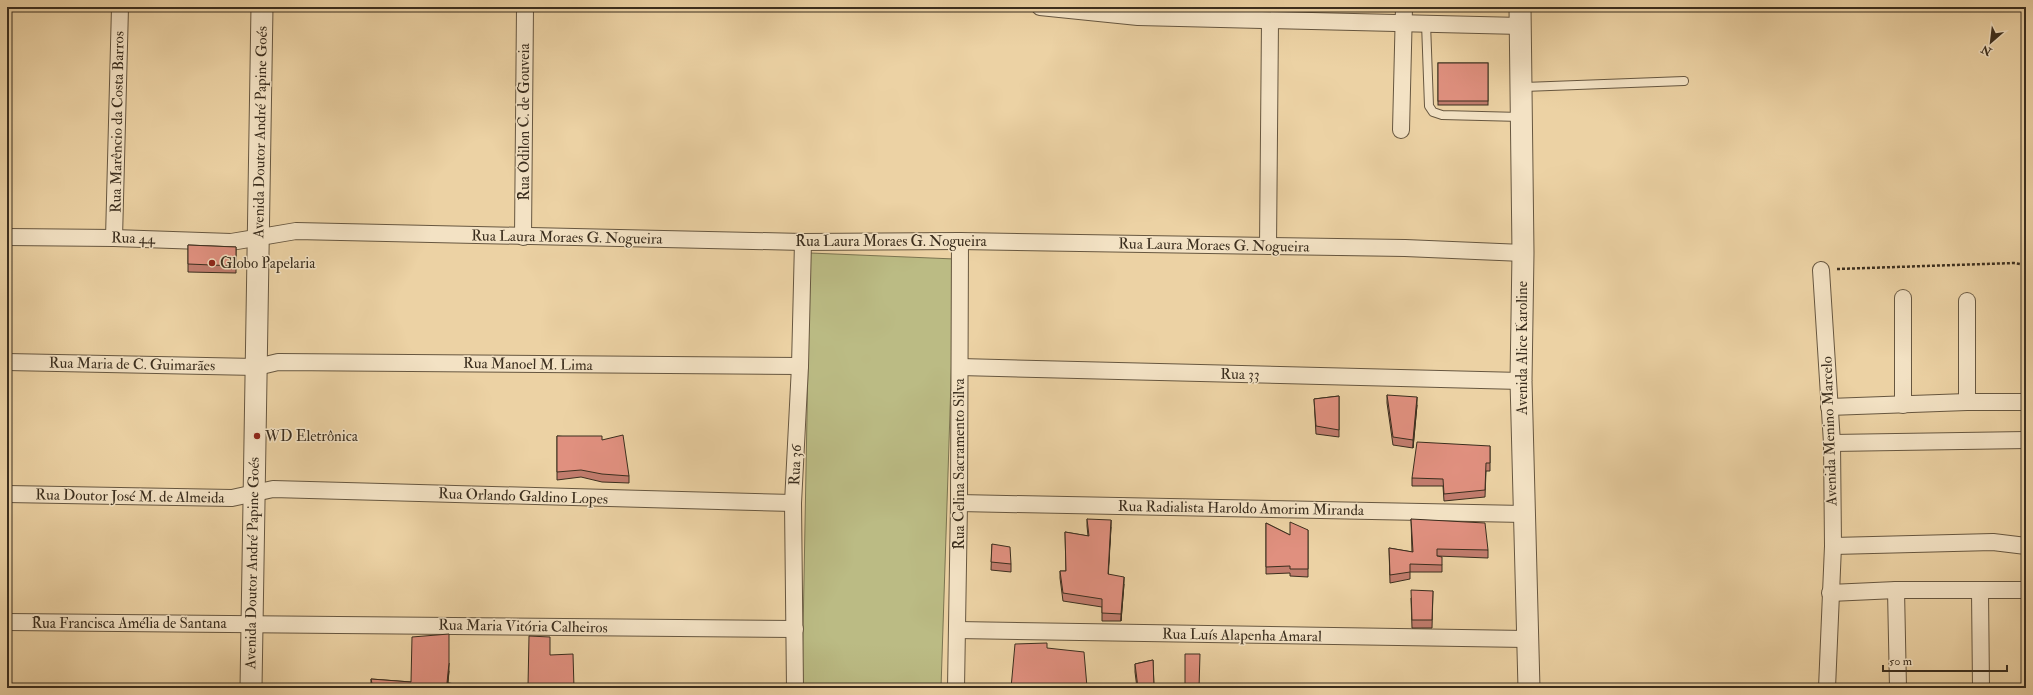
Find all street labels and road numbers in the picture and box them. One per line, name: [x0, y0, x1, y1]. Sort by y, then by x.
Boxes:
street label: Avenida Doutor André Papine Goés: [249, 26, 273, 239]
street label: Rua Marêncio da Costa Barros: [106, 31, 129, 213]
street label: Rua Odilon C. de Gouveia: [515, 43, 534, 201]
street label: Rua Laura Moraes G. Nogueira: [471, 226, 664, 249]
street label: Rua 44: [111, 228, 156, 249]
street label: Rua Laura Moraes G. Nogueira: [795, 232, 987, 251]
street label: Rua Laura Moraes G. Nogueira: [1118, 234, 1311, 257]
street label: Avenida Alice Karoline: [1513, 281, 1532, 416]
street label: Rua Maria de C. Guimarães: [49, 354, 215, 375]
street label: Rua Manoel M. Lima: [463, 354, 594, 375]
street label: Avenida Menino Marcelo: [1817, 356, 1842, 507]
street label: Rua 33: [1220, 365, 1260, 384]
street label: Rua Celina Sacramento Silva: [950, 377, 969, 550]
street label: Rua 36: [785, 443, 806, 486]
street label: Avenida Doutor André Papine Goés: [241, 457, 265, 670]
street label: Rua Orlando Galdino Lopes: [438, 484, 608, 510]
street label: Rua Doutor José M. de Almeida: [35, 485, 226, 509]
street label: Rua Radialista Haroldo Amorim Miranda: [1118, 497, 1365, 520]
street label: Rua Francisca Amélia de Santana: [31, 614, 227, 633]
street label: Rua Maria Vitória Calheiros: [438, 616, 608, 637]
street label: Rua Luís Alapenha Amaral: [1162, 625, 1322, 647]

